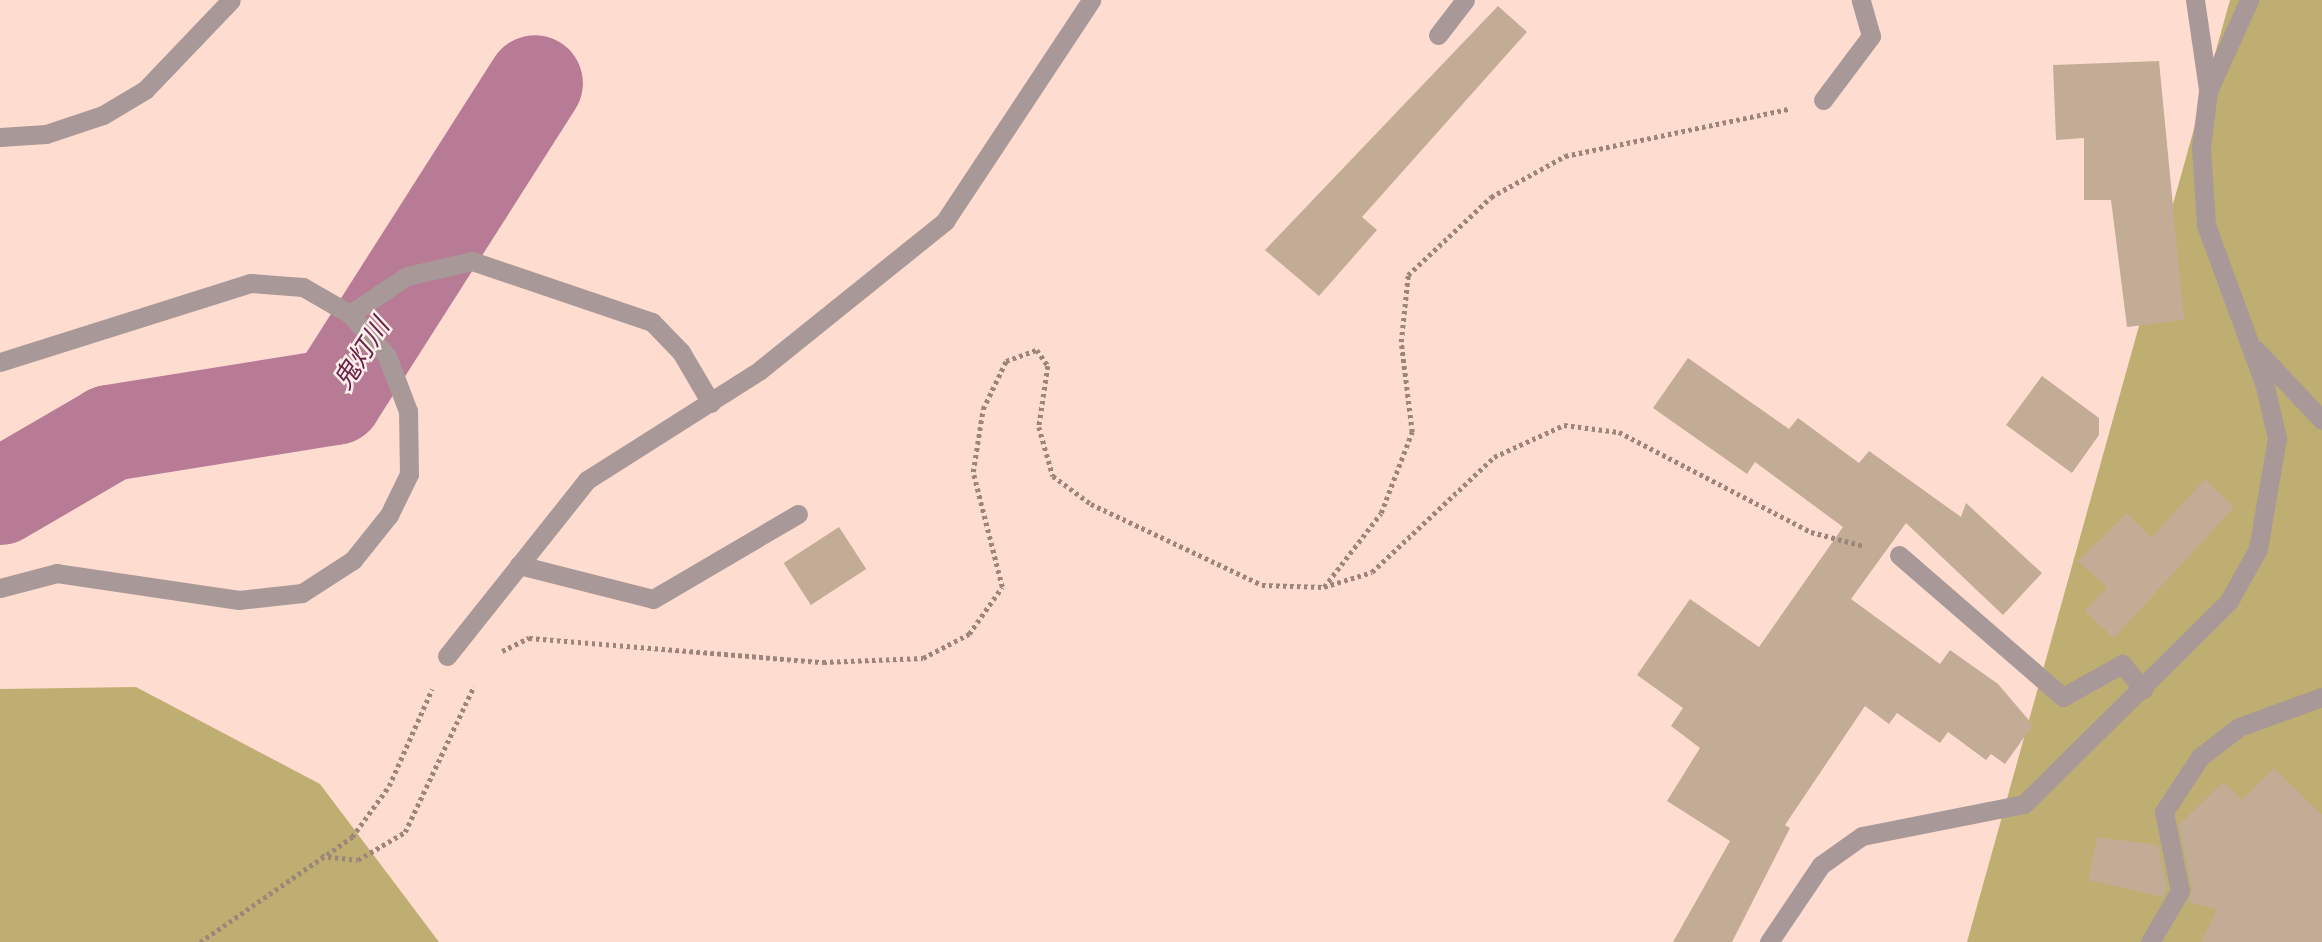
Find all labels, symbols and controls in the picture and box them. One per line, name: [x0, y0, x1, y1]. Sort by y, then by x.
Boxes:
water label: 鬼灯川: [328, 313, 396, 395]

